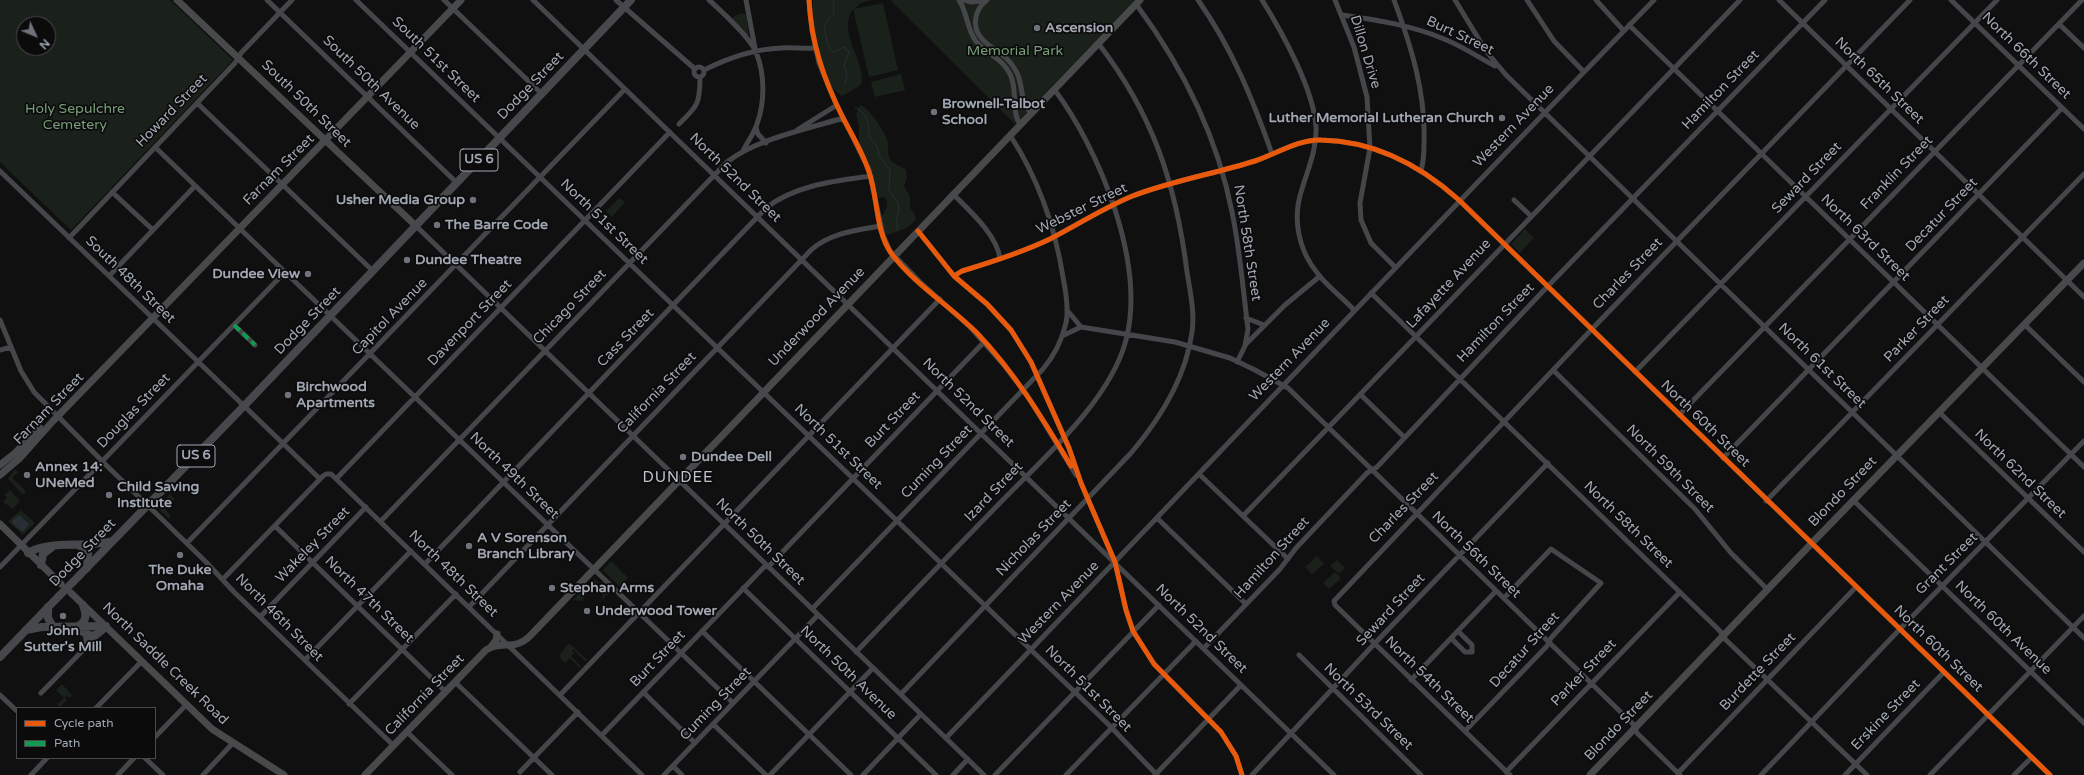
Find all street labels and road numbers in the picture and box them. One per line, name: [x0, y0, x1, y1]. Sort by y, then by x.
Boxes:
street label: North 66th Street: [1978, 9, 2074, 103]
street label: Dillon Drive: [1346, 13, 1384, 91]
street label: Burt Street: [1424, 13, 1496, 59]
street label: South 51st Street: [388, 14, 484, 106]
street label: South 50th Avenue: [319, 32, 423, 134]
street label: North 65th Street: [1831, 34, 1927, 128]
street label: Hamilton Street: [1679, 47, 1763, 133]
street label: Dodge Street: [494, 49, 568, 123]
street label: South 50th Street: [258, 57, 354, 151]
street label: Howard Street: [133, 71, 211, 151]
street label: Western Avenue: [1470, 81, 1558, 171]
street label: North 52nd Street: [686, 130, 784, 226]
street label: Farnam Street: [240, 131, 318, 209]
street label: Franklin Street: [1857, 132, 1937, 214]
street label: Seward Street: [1769, 139, 1845, 217]
road number: US 6: [460, 149, 498, 171]
street label: Decatur Street: [1903, 175, 1981, 255]
street label: North 51st Street: [557, 176, 651, 268]
street label: Webster Street: [1034, 180, 1130, 238]
street label: North 58th Street: [1230, 184, 1264, 302]
street label: North 63rd Street: [1817, 191, 1913, 285]
street label: South 48th Street: [82, 233, 178, 327]
street label: Charles Street: [1590, 235, 1666, 313]
street label: Lafayette Avenue: [1403, 236, 1495, 332]
street label: Underwood Avenue: [765, 264, 869, 370]
street label: Chicago Street: [530, 266, 610, 348]
street label: Capitol Avenue: [349, 275, 431, 359]
street label: Davenport Street: [425, 276, 515, 370]
street label: Hamilton Street: [1454, 280, 1538, 366]
street label: Dodge Street: [271, 284, 345, 358]
street label: Parker Street: [1881, 292, 1953, 366]
street label: Cass Street: [594, 305, 658, 371]
street label: Western Avenue: [1246, 315, 1334, 405]
street label: North 61st Street: [1775, 320, 1869, 412]
street label: California Street: [614, 349, 700, 437]
street label: North 52nd Street: [919, 355, 1017, 451]
street label: Farnam Street: [10, 370, 88, 448]
street label: Douglas Street: [94, 370, 174, 452]
street label: North 60th Street: [1657, 377, 1753, 471]
street label: Burt Street: [862, 388, 924, 452]
street label: North 51st Street: [791, 401, 885, 493]
street label: Cuming Street: [898, 422, 976, 502]
street label: North 59th Street: [1623, 422, 1717, 516]
street label: North 62nd Street: [1971, 426, 2069, 522]
street label: North 49th Street: [466, 429, 562, 523]
road number: US 6: [177, 445, 215, 467]
street label: Blondo Street: [1805, 453, 1881, 531]
street label: Izard Street: [961, 459, 1027, 525]
street label: Charles Street: [1366, 469, 1442, 547]
street label: North 58th Street: [1580, 478, 1676, 572]
street label: North 50th Street: [712, 495, 808, 589]
street label: Nicholas Street: [993, 496, 1075, 580]
street label: Wakeley Street: [272, 503, 354, 587]
street label: North 56th Street: [1428, 508, 1524, 602]
street label: Hamilton Street: [1231, 514, 1313, 602]
street label: Dodge Street: [46, 516, 120, 590]
street label: North 48th Street: [405, 527, 501, 621]
street label: Grant Street: [1912, 529, 1982, 599]
street label: North 47th Street: [321, 553, 417, 647]
street label: Western Avenue: [1015, 558, 1103, 648]
street label: Seward Street: [1353, 570, 1429, 650]
street label: North 46th Street: [232, 571, 326, 665]
street label: North 60th Avenue: [1951, 578, 2055, 678]
street label: North 52nd Street: [1152, 581, 1250, 677]
street label: North Saddle Creek Road: [98, 599, 232, 729]
street label: North 60th Street: [1890, 602, 1986, 696]
street label: Decatur Street: [1487, 609, 1563, 691]
street label: North 50th Avenue: [796, 623, 900, 723]
street label: Burt Street: [627, 627, 689, 691]
street label: Burdette Street: [1716, 629, 1800, 715]
street label: North 54th Street: [1381, 633, 1477, 727]
street label: Parker Street: [1548, 636, 1620, 710]
street label: North 51st Street: [1041, 642, 1135, 736]
street label: California Street: [382, 651, 468, 739]
street label: North 53rd Street: [1320, 660, 1416, 754]
street label: Cuming Street: [677, 664, 755, 744]
street label: Erskine Street: [1848, 676, 1924, 754]
street label: Blondo Street: [1581, 687, 1657, 765]

